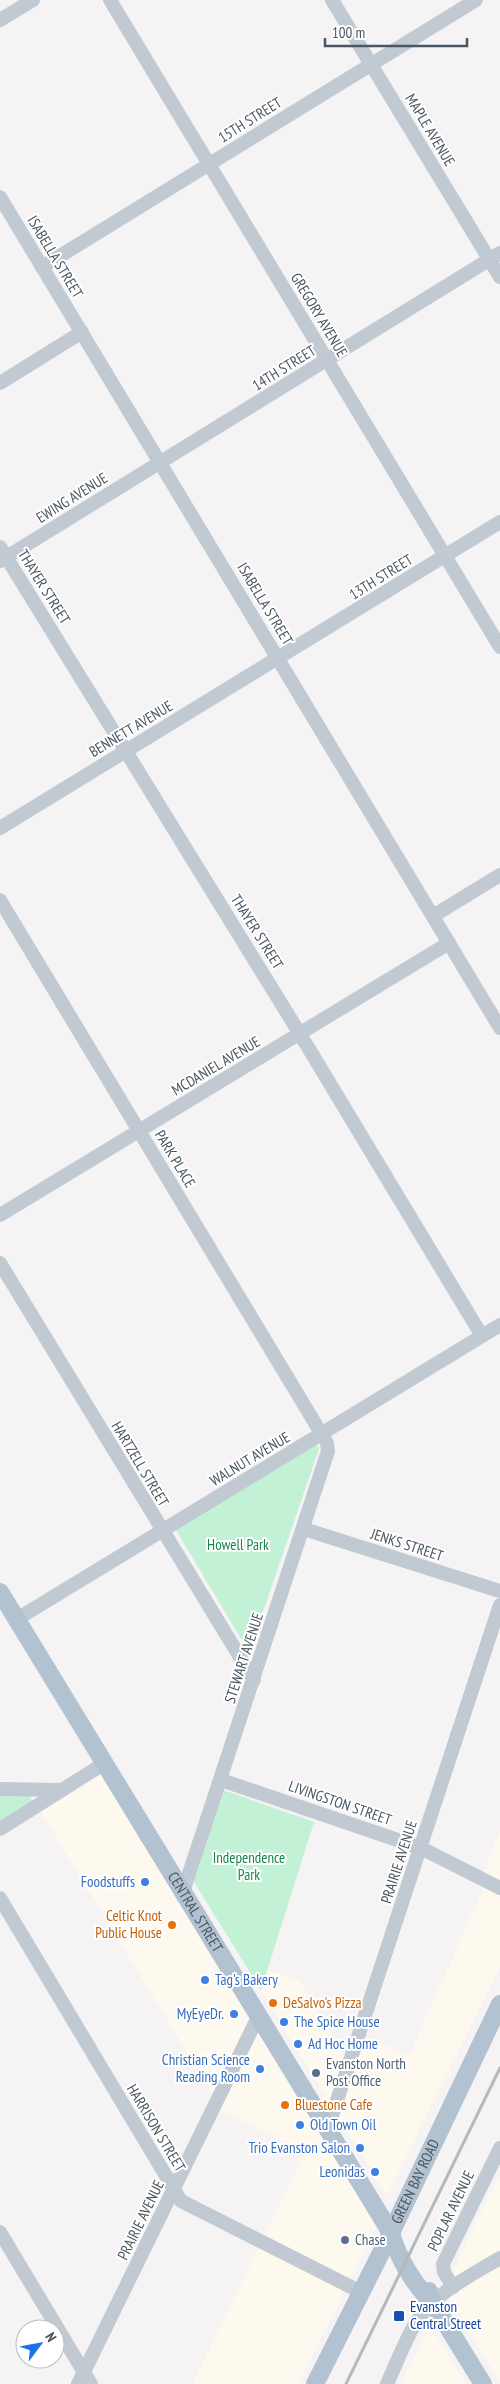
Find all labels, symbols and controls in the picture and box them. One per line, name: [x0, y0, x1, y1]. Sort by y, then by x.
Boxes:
scale bar: [325, 15, 468, 47]
text: 100 m: [332, 23, 365, 42]
street label: MAPLE AVENUE: [401, 90, 459, 169]
street label: 15TH STREET: [214, 92, 285, 147]
street label: ISABELLA STREET: [23, 212, 88, 302]
street label: GREGORY AVENUE: [287, 269, 352, 360]
street label: 14TH STREET: [248, 340, 319, 395]
street label: EWING AVENUE: [33, 468, 111, 527]
street label: THAYER STREET: [14, 546, 75, 628]
street label: 13TH STREET: [345, 549, 416, 604]
street label: ISABELLA STREET: [233, 559, 298, 649]
street label: BENNETT AVENUE: [85, 696, 176, 761]
street label: THAYER STREET: [227, 891, 288, 973]
street label: MCDANIEL AVENUE: [168, 1032, 263, 1099]
street label: PARK PLACE: [151, 1127, 200, 1191]
street label: HARTZELL STREET: [108, 1418, 173, 1510]
street label: WALNUT AVENUE: [206, 1427, 293, 1490]
street label: JENKS STREET: [368, 1524, 446, 1565]
park label: Howell Park: [207, 1535, 269, 1554]
street label: STEWART AVENUE: [220, 1610, 267, 1706]
street label: LIVINGSTON STREET: [286, 1776, 394, 1829]
street label: PRAIRIE AVENUE: [376, 1818, 421, 1906]
park label: Independence Park: [213, 1848, 285, 1884]
street label: CENTRAL STREET: [164, 1868, 228, 1956]
place label: Foodstuffs: [81, 1872, 135, 1891]
marker: Foodstuffs: [139, 1876, 151, 1888]
place label: Celtic Knot Public House: [95, 1906, 162, 1942]
marker: Celtic Knot Public House: [166, 1919, 178, 1931]
place label: Tag's Bakery: [215, 1970, 278, 1989]
marker: Tag's Bakery: [199, 1974, 211, 1986]
place label: DeSalvo's Pizza: [283, 1993, 362, 2012]
marker: DeSalvo's Pizza: [267, 1997, 279, 2009]
place label: MyEyeDr.: [177, 2004, 224, 2023]
marker: MyEyeDr.: [228, 2008, 240, 2020]
place label: The Spice House: [294, 2012, 380, 2031]
marker: The Spice House: [278, 2016, 290, 2028]
place label: Ad Hoc Home: [308, 2034, 378, 2053]
marker: Ad Hoc Home: [292, 2038, 304, 2050]
place label: Christian Science Reading Room: [162, 2050, 250, 2086]
place label: Evanston North Post Office: [326, 2054, 406, 2090]
marker: Christian Science Reading Room: [254, 2063, 266, 2075]
marker: Evanston North Post Office: [310, 2067, 322, 2079]
street label: HARRISON STREET: [123, 2080, 190, 2175]
place label: Bluestone Cafe: [295, 2095, 372, 2114]
marker: Bluestone Cafe: [279, 2099, 291, 2111]
place label: Old Town Oil: [310, 2115, 377, 2134]
marker: Old Town Oil: [294, 2119, 306, 2131]
street label: GREEN BAY ROAD: [387, 2136, 443, 2227]
place label: Trio Evanston Salon: [248, 2138, 350, 2157]
marker: Trio Evanston Salon: [354, 2142, 366, 2154]
place label: Leonidas: [319, 2162, 365, 2181]
marker: Leonidas: [369, 2166, 381, 2178]
street label: POPLAR AVENUE: [423, 2167, 478, 2254]
street label: PRAIRIE AVENUE: [113, 2177, 168, 2263]
place label: Chase: [355, 2230, 386, 2249]
marker: Chase: [339, 2234, 351, 2246]
place label: Evanston Central Street: [410, 2297, 481, 2333]
marker: Evanston Central Street: [392, 2309, 406, 2323]
north arrow: [15, 2319, 65, 2369]
text: N: [41, 2329, 61, 2345]

